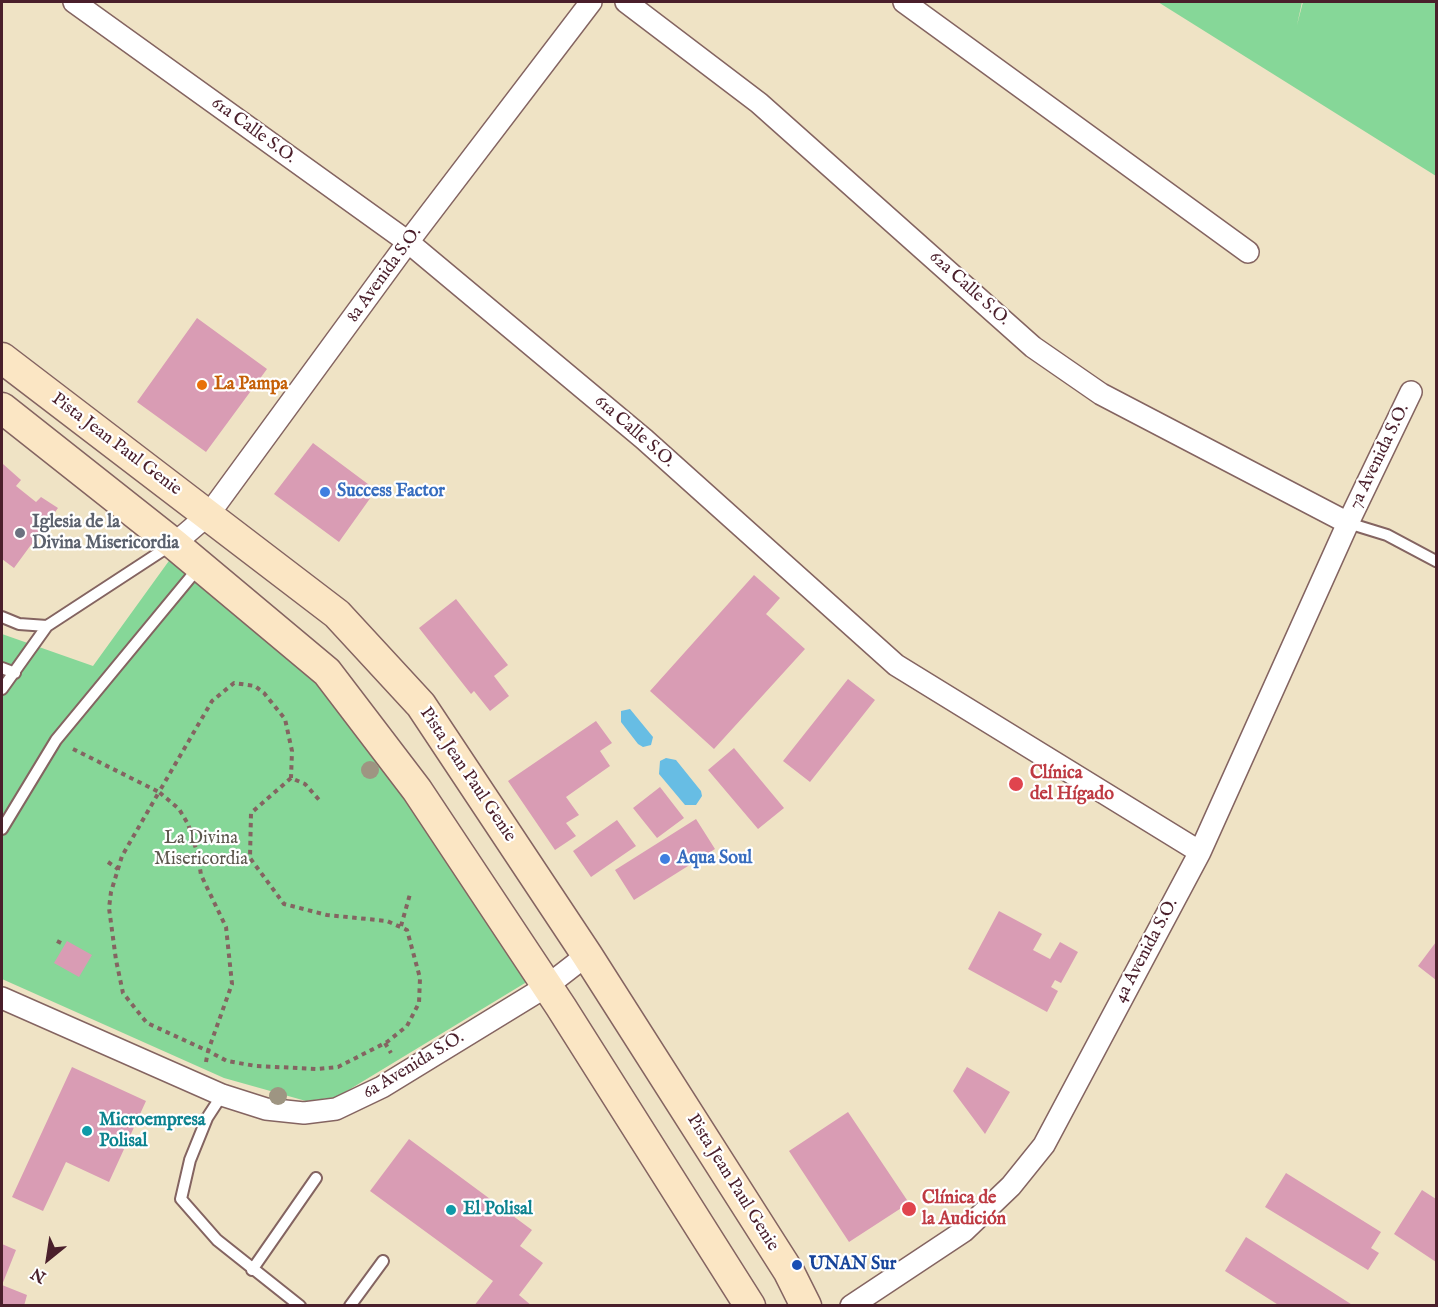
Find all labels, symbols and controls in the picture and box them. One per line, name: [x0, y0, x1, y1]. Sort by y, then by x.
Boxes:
street label: 61a Calle S.O.: [206, 93, 300, 169]
street label: 8a Avenida S.O.: [343, 223, 427, 327]
street label: 62a Calle S.O.: [924, 247, 1014, 331]
place label: La Pampa: [214, 374, 288, 396]
marker: La Pampa: [195, 378, 209, 392]
street label: Pista Jean Paul Genie: [47, 389, 185, 501]
street label: 61a Calle S.O.: [589, 391, 679, 473]
street label: 7a Avenida S.O.: [1345, 401, 1415, 513]
place label: Success Factor: [337, 481, 445, 503]
marker: Success Factor: [318, 485, 332, 499]
place label: Iglesia de la Divina Misericordia: [32, 512, 179, 554]
marker: Iglesia de la Divina Misericordia: [13, 526, 27, 540]
street label: Pista Jean Paul Genie: [414, 704, 520, 846]
place label: Clínica del Hígado: [1030, 763, 1114, 806]
marker: Clínica del Hígado: [1007, 775, 1025, 793]
park label: La Divina Misericordia: [154, 828, 248, 870]
place label: Aqua Soul: [677, 848, 752, 870]
marker: Aqua Soul: [658, 852, 672, 866]
street label: 4a Avenida S.O.: [1110, 895, 1184, 1007]
street label: 6a Avenida S.O.: [360, 1027, 468, 1105]
place label: Microempresa Polisal: [99, 1110, 206, 1152]
street label: Pista Jean Paul Genie: [681, 1111, 783, 1255]
marker: Microempresa Polisal: [80, 1124, 94, 1138]
place label: Clínica de la Audición: [922, 1188, 1006, 1230]
place label: El Polisal: [463, 1199, 533, 1221]
marker: Clínica de la Audición: [900, 1200, 918, 1218]
marker: El Polisal: [444, 1203, 458, 1217]
north arrow: [18, 1229, 78, 1289]
place label: UNAN Sur: [809, 1254, 896, 1276]
marker: UNAN Sur: [790, 1258, 804, 1272]
text: N: [28, 1262, 50, 1287]

